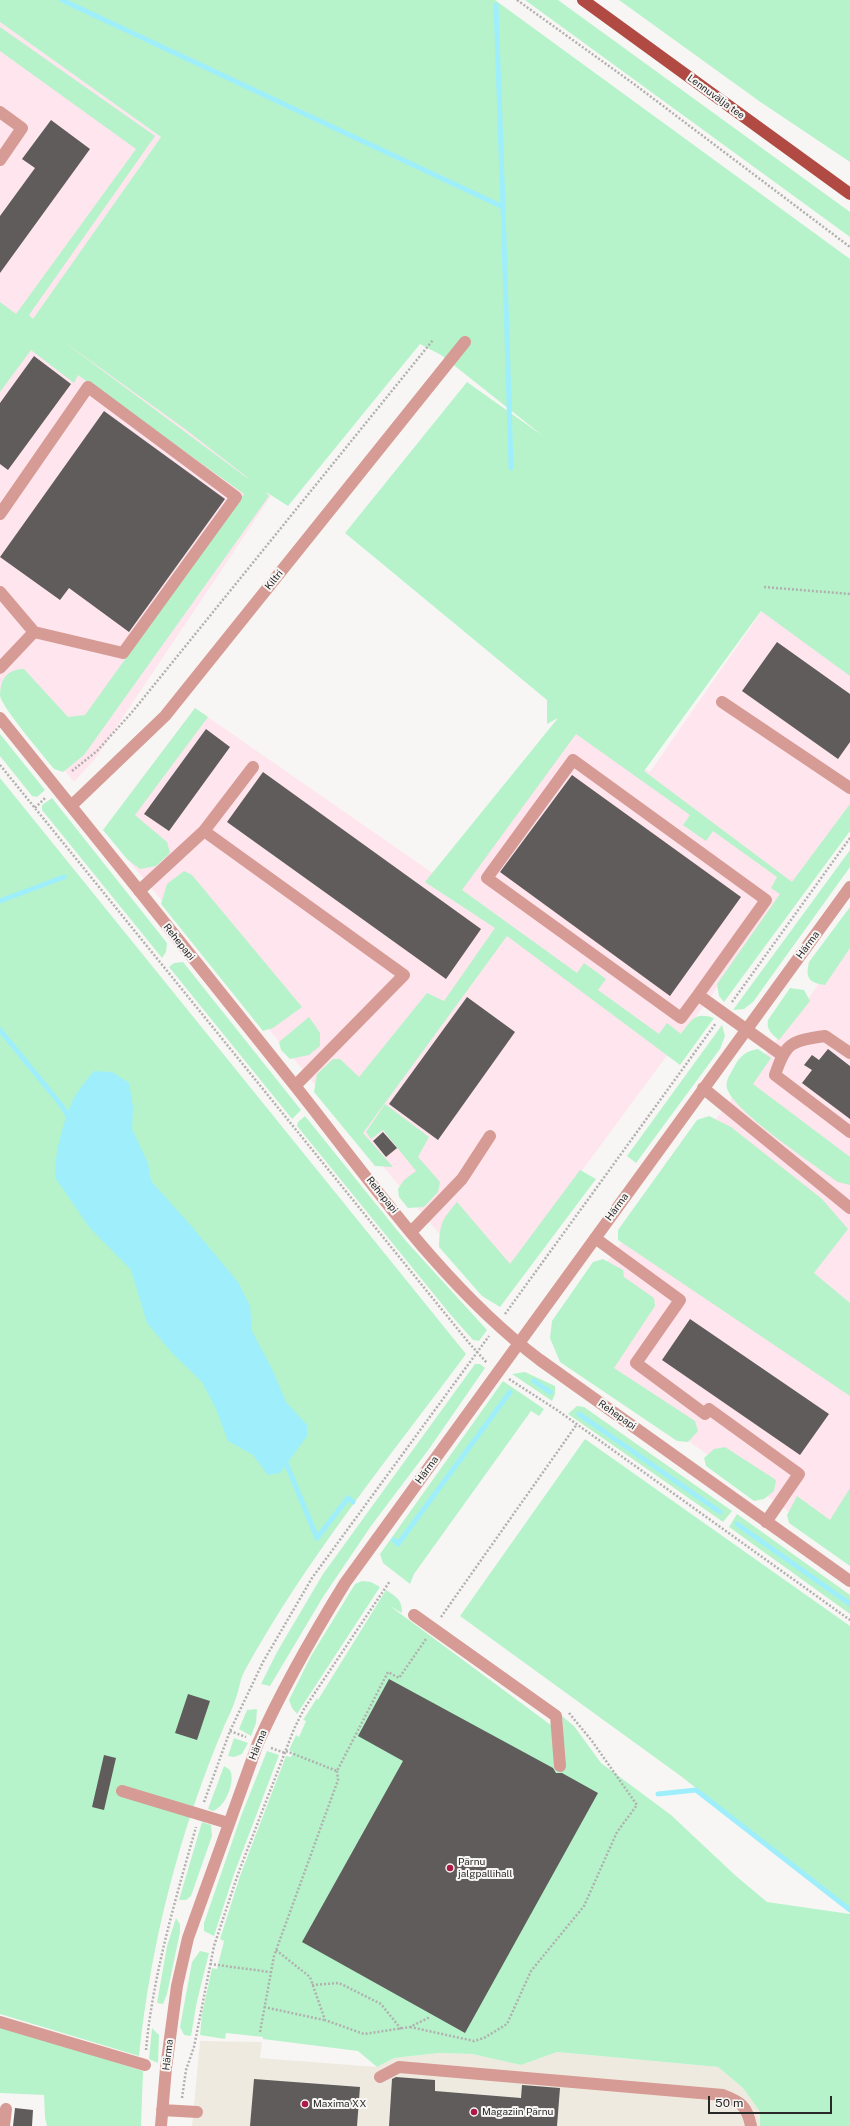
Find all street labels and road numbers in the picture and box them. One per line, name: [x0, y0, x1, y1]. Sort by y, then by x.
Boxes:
street label: Lennuvälja tee: [685, 72, 747, 122]
street label: Kiltri: [262, 568, 286, 592]
street label: Rehepapi: [161, 921, 197, 963]
street label: Härma: [794, 929, 822, 961]
street label: Rehepapi: [364, 1174, 400, 1216]
street label: Härma: [603, 1191, 631, 1223]
street label: Rehepapi: [596, 1398, 638, 1432]
street label: Härma: [413, 1454, 441, 1486]
street label: Härma: [247, 1728, 269, 1762]
street label: Härma: [160, 2039, 176, 2071]

